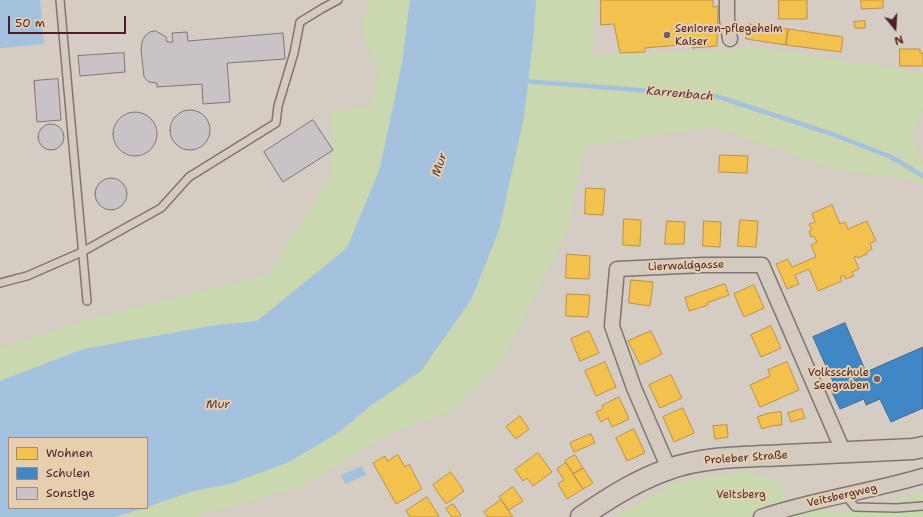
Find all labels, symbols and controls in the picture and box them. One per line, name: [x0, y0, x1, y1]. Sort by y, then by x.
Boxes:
scale bar: [10, 8, 128, 34]
north arrow: [875, 8, 915, 48]
text: 50 m: [15, 15, 45, 31]
place label: Senioren-pflegeheim Kaiser: [675, 22, 783, 48]
marker: Senioren-pflegeheim Kaiser: [662, 30, 672, 40]
text: N: [892, 31, 905, 48]
water label: Karrenbach: [646, 84, 714, 104]
water label: Mur: [429, 151, 451, 179]
street label: Lierwaldgasse: [648, 258, 724, 274]
place label: Volksschule Seegraben: [808, 366, 869, 392]
marker: Volksschule Seegraben: [872, 374, 882, 384]
water label: Mur: [206, 398, 230, 412]
legend: [8, 437, 148, 509]
text: Wohnen: [46, 445, 93, 461]
street label: Proleber Straße: [704, 448, 788, 468]
text: Schulen: [46, 465, 90, 481]
street label: Veitsbergweg: [806, 482, 878, 510]
text: Sonstige: [46, 485, 95, 501]
park label: Veitsberg: [716, 488, 766, 502]

